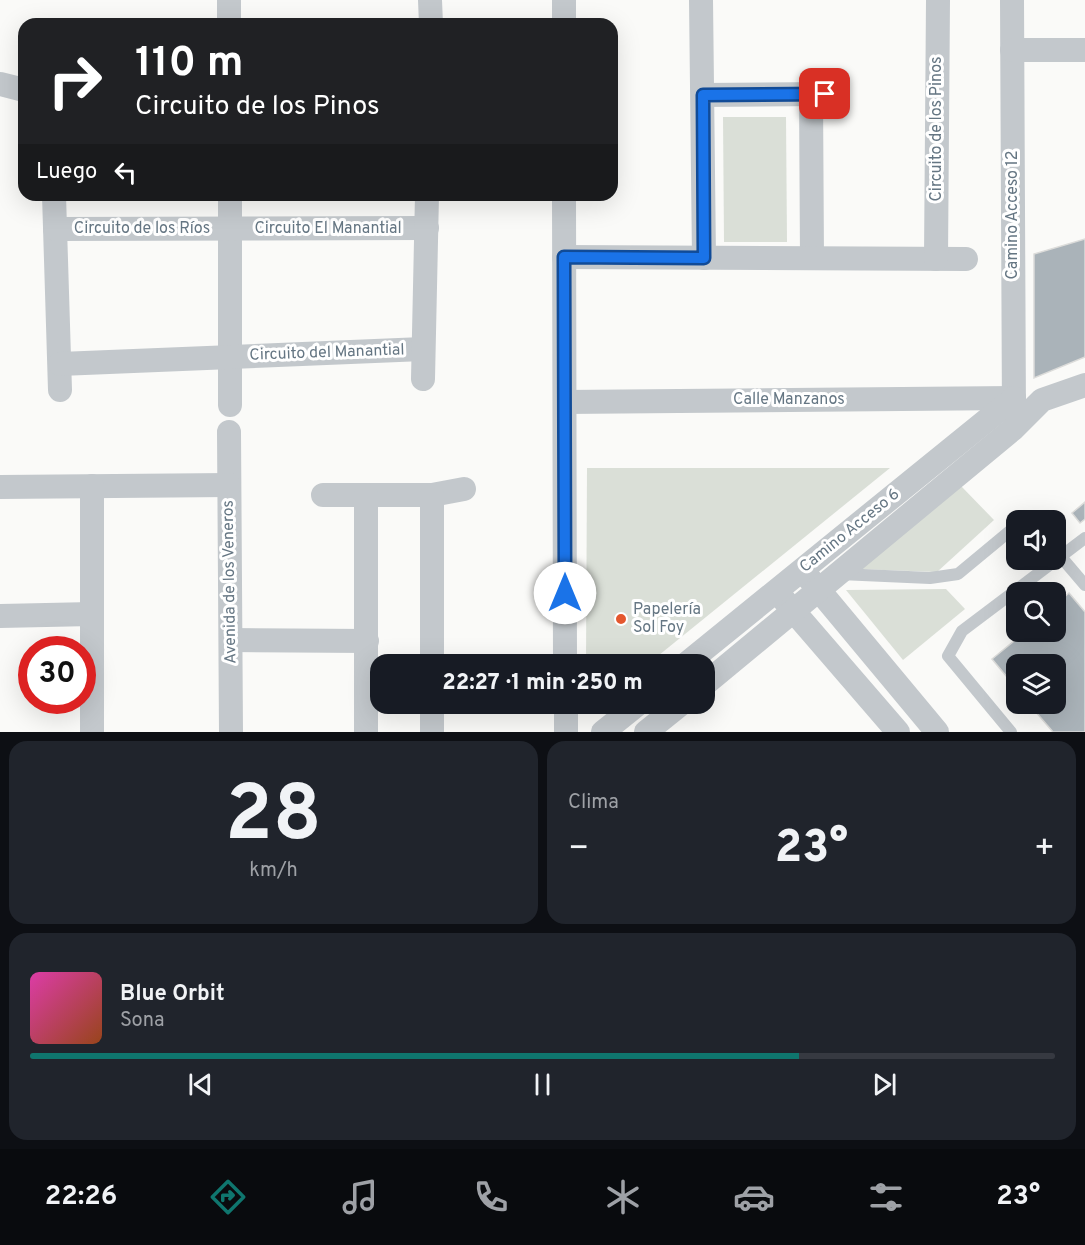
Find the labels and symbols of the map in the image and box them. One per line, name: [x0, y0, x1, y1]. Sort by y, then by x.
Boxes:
street label: Circuito de los Pinos: [927, 57, 947, 201]
pin: [799, 68, 850, 119]
street label: Camino Acceso 12: [1003, 150, 1023, 280]
street label: Circuito de los Ríos: [74, 219, 210, 239]
street label: Circuito El Manantial: [254, 219, 402, 239]
street label: Circuito del Manantial: [249, 340, 405, 366]
street label: Calle Manzanos: [733, 390, 845, 410]
street label: Camino Acceso 6: [796, 485, 904, 577]
street label: Avenida de los Veneros: [219, 500, 241, 664]
position arrow: [533, 561, 597, 625]
place label: Papelería Sol Foy: [633, 600, 701, 638]
marker: Papelería Sol Foy: [614, 612, 628, 626]
speed limit sign: 30: [18, 636, 96, 714]

